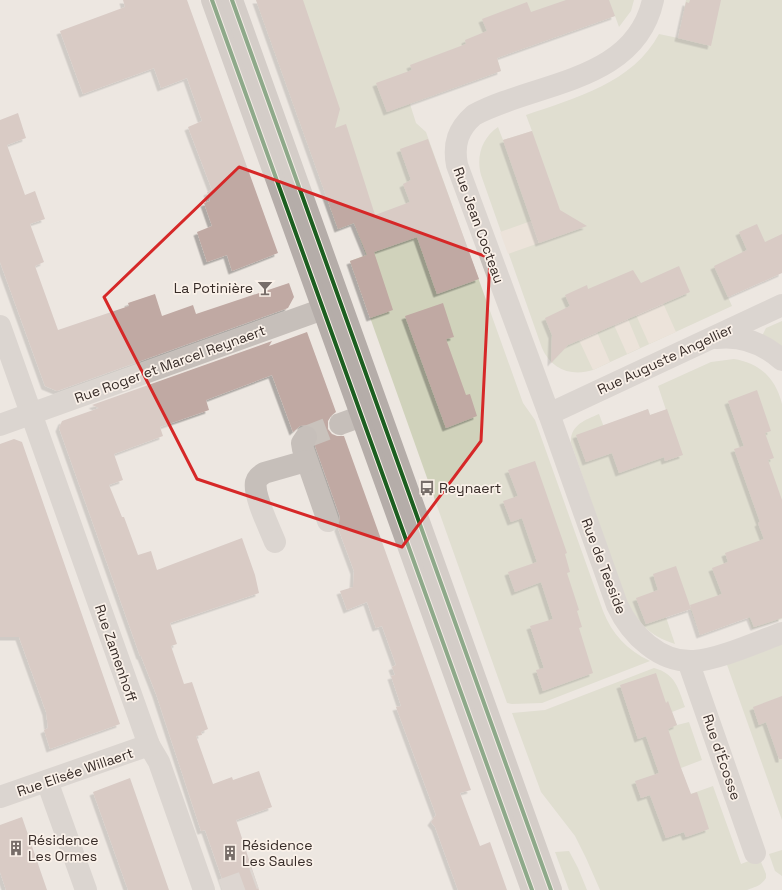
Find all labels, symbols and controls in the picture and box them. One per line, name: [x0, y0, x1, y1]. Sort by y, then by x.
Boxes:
street label: Rue Jean Cocteau: [450, 164, 508, 286]
place label: La Potinière: [174, 279, 253, 297]
bar icon: La Potinière: [256, 279, 274, 297]
street label: Rue Auguste Angellier: [594, 320, 736, 398]
street label: Rue Roger et Marcel Reynaert: [72, 321, 268, 407]
bus stop icon: Reynaert: [418, 479, 436, 497]
place label: Reynaert: [439, 479, 501, 497]
street label: Rue de Teeside: [577, 515, 631, 617]
street label: Rue Zamenhoff: [91, 602, 141, 704]
street label: Rue d'Écosse: [699, 712, 745, 802]
street label: Rue Elisée Willaert: [14, 744, 136, 800]
place label: Résidence Les Ormes: [28, 831, 98, 865]
place label: Résidence Les Saules: [242, 836, 313, 870]
building icon: Résidence Les Ormes: [7, 839, 25, 857]
building icon: Résidence Les Saules: [221, 844, 239, 862]

